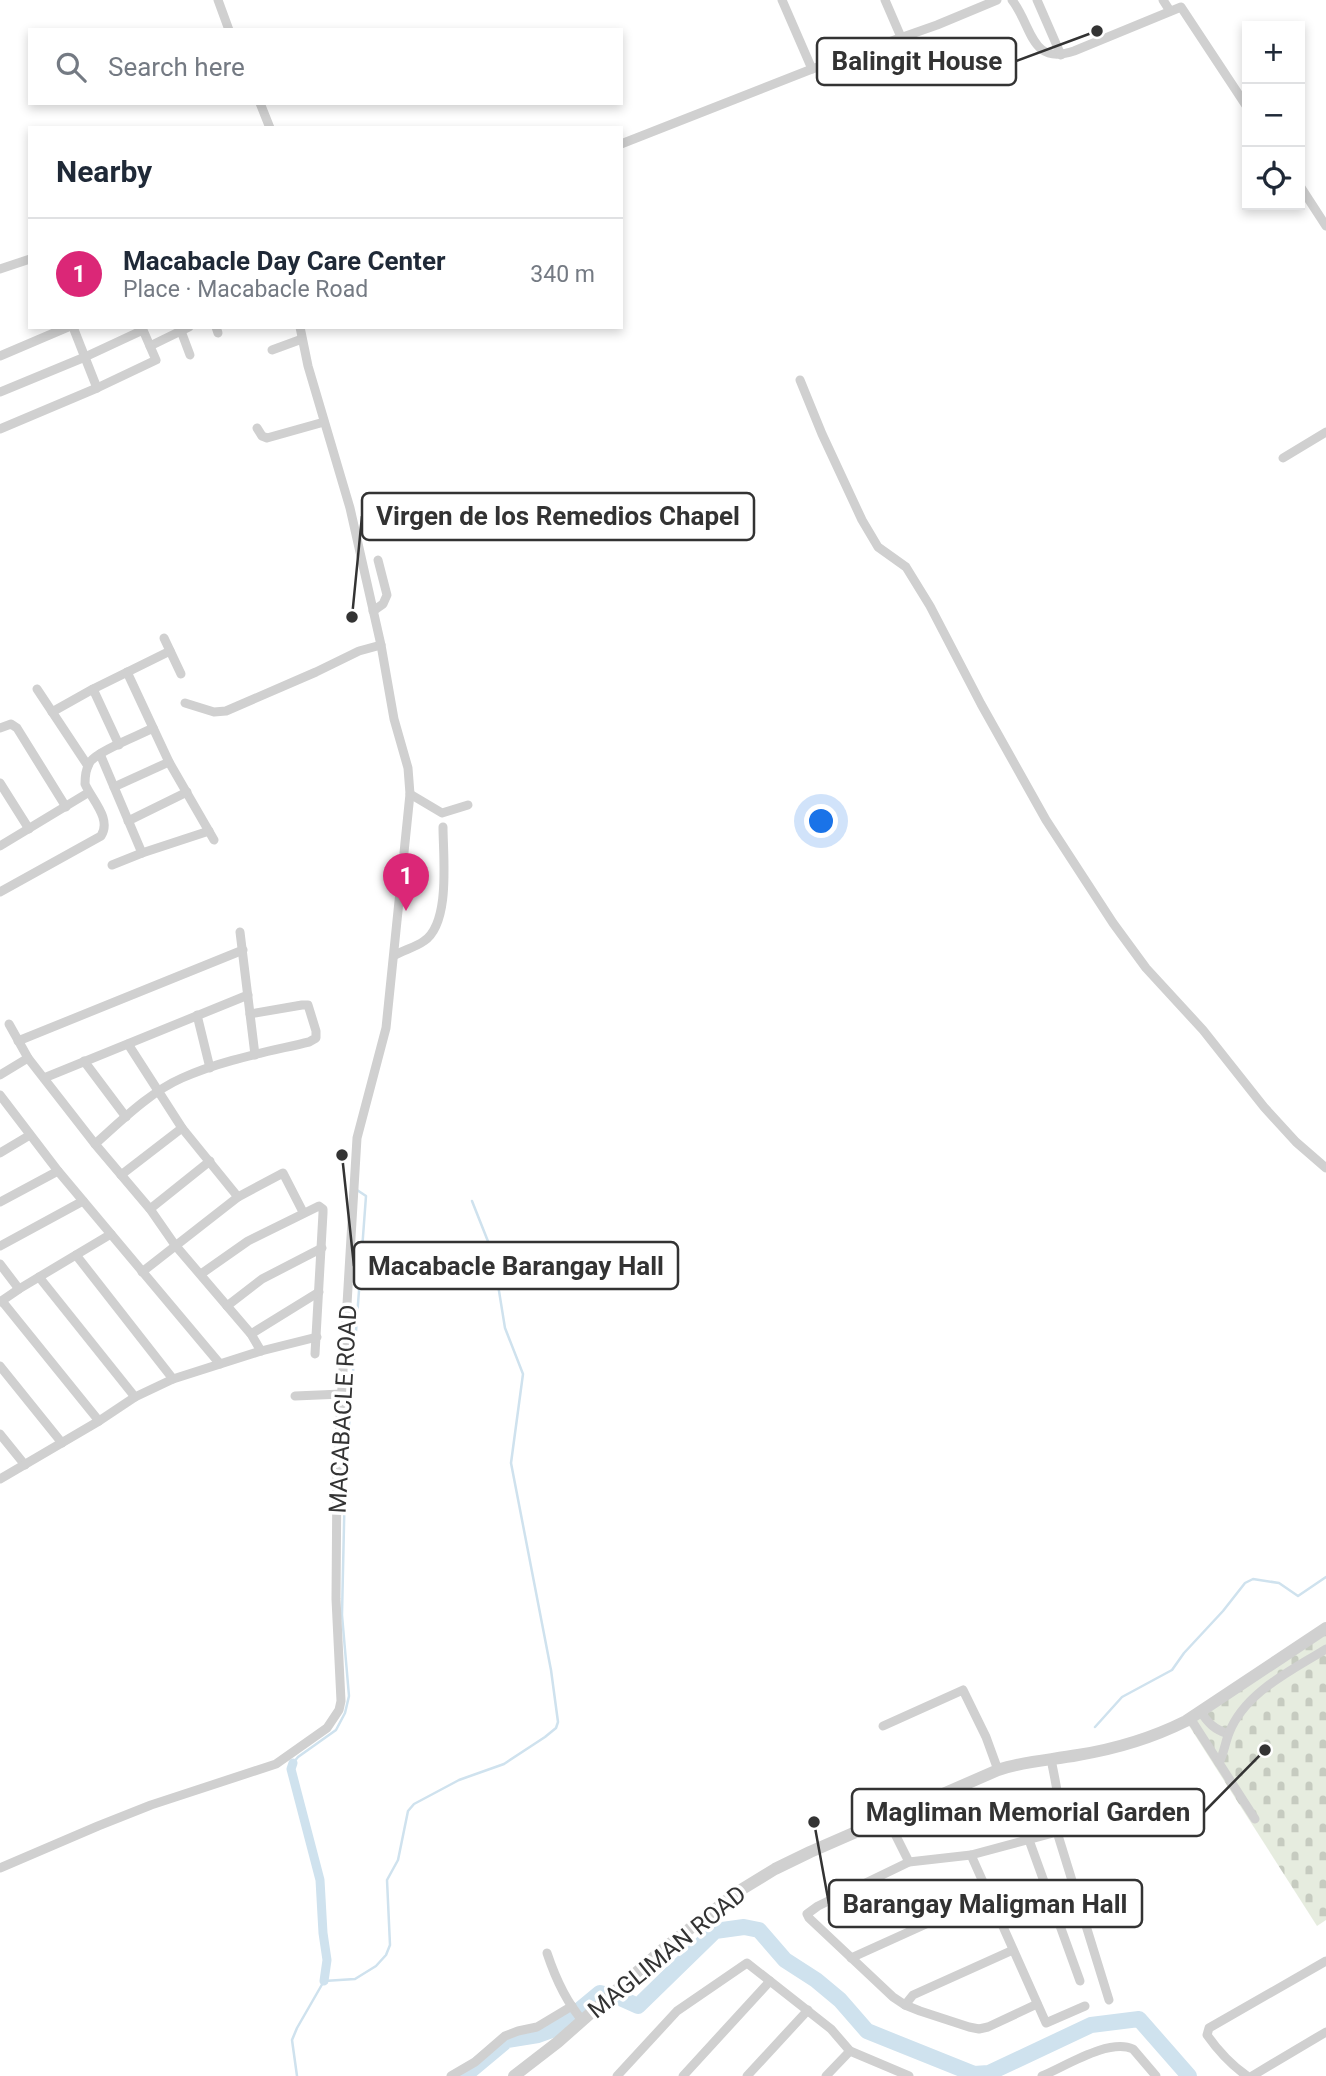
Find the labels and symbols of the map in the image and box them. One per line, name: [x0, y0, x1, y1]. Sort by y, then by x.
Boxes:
callout: Balingit House: [817, 38, 1016, 85]
text: Balingit House: [832, 46, 1002, 76]
callout: Virgen de los Remedios Chapel: [362, 493, 754, 540]
text: Virgen de los Remedios Chapel: [376, 501, 740, 531]
your location: [804, 804, 838, 838]
pin: 1: [383, 853, 429, 911]
callout: Macabacle Barangay Hall: [354, 1242, 678, 1289]
text: Macabacle Barangay Hall: [368, 1251, 664, 1281]
street label: MACABACLE ROAD: [324, 1304, 362, 1514]
callout: Magliman Memorial Garden: [852, 1789, 1204, 1836]
text: Magliman Memorial Garden: [866, 1797, 1190, 1827]
street label: MAGLIMAN ROAD: [582, 1880, 752, 2024]
callout: Barangay Maligman Hall: [829, 1880, 1142, 1927]
text: Barangay Maligman Hall: [842, 1889, 1128, 1919]

